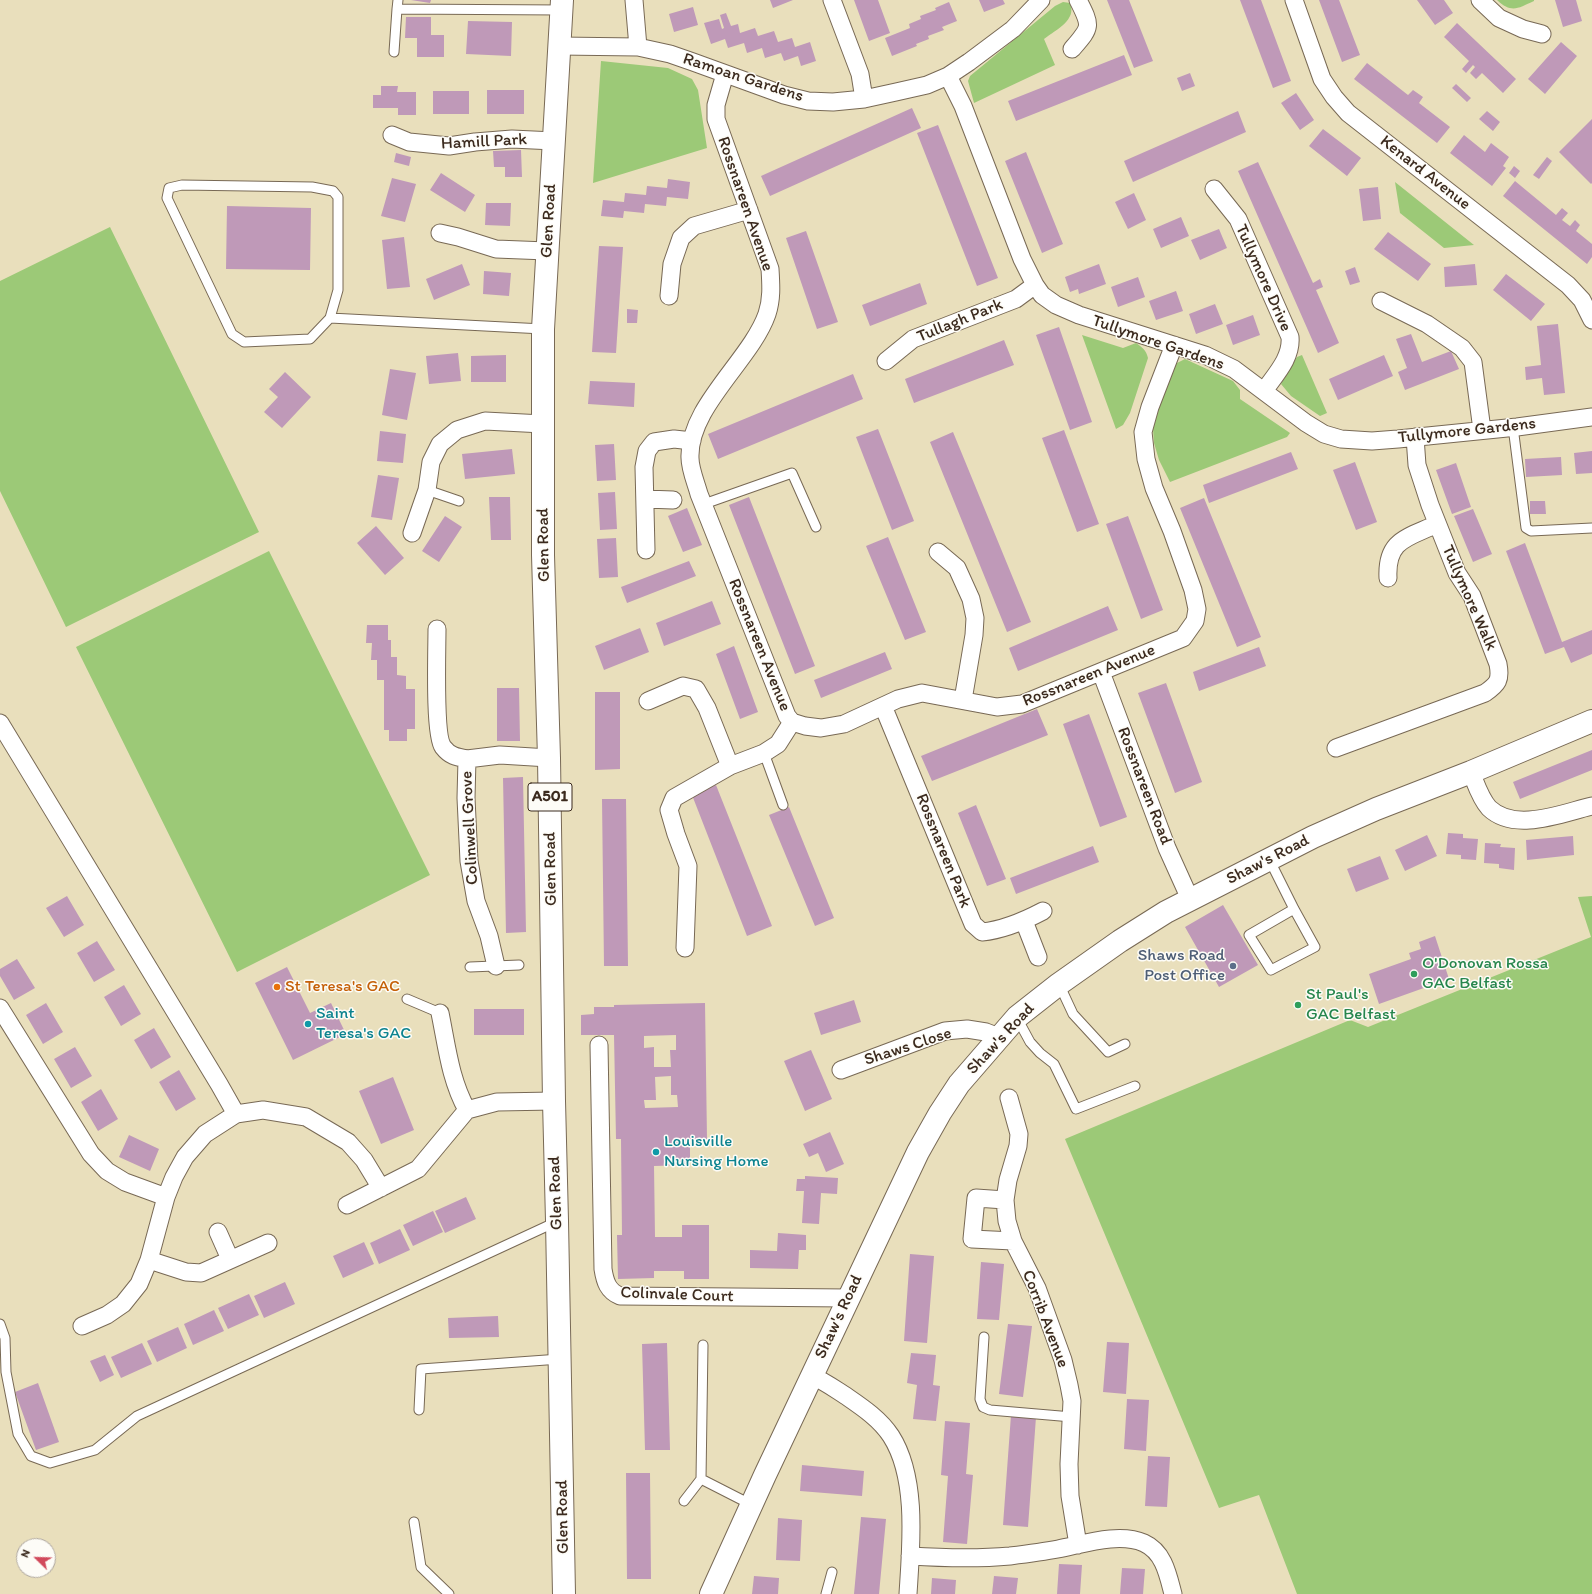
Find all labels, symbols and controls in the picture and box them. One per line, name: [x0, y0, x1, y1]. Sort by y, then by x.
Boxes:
street label: Ramoan Gardens: [680, 49, 806, 107]
street label: Hamill Park: [440, 130, 528, 154]
street label: Kenard Avenue: [1376, 131, 1474, 215]
street label: Rossnareen Avenue: [712, 134, 778, 274]
street label: Glen Road: [537, 183, 561, 259]
street label: Tullymore Drive: [1230, 221, 1296, 335]
street label: Tullagh Park: [914, 295, 1006, 347]
street label: Tullymore Gardens: [1089, 311, 1227, 375]
street label: Tullymore Gardens: [1397, 414, 1537, 448]
street label: Glen Road: [533, 508, 555, 582]
street label: Tullymore Walk: [1437, 542, 1501, 654]
street label: Rossnareen Avenue: [723, 576, 795, 714]
street label: Rossnareen Avenue: [1020, 640, 1158, 712]
street label: Rossnareen Road: [1112, 724, 1176, 848]
street label: Colinwell Grove: [457, 770, 483, 886]
road number: A501: [528, 783, 572, 811]
street label: Rossnareen Park: [911, 791, 975, 911]
street label: Shaw's Road: [1223, 830, 1313, 890]
street label: Glen Road: [540, 832, 562, 906]
place label: Shaws Road Post Office: [1138, 946, 1225, 986]
place label: O'Donovan Rossa GAC Belfast: [1422, 954, 1548, 994]
marker: Shaws Road Post Office: [1228, 961, 1238, 971]
marker: O'Donovan Rossa GAC Belfast: [1409, 969, 1419, 979]
place label: St Teresa's GAC: [285, 977, 400, 997]
marker: St Teresa's GAC: [272, 982, 282, 992]
place label: St Paul's GAC Belfast: [1306, 985, 1396, 1025]
street label: Shaw's Road: [963, 999, 1039, 1079]
marker: St Paul's GAC Belfast: [1293, 1000, 1303, 1010]
place label: Saint Teresa's GAC: [316, 1004, 411, 1044]
marker: Saint Teresa's GAC: [303, 1019, 313, 1029]
street label: Shaws Close: [862, 1023, 954, 1071]
place label: Louisville Nursing Home: [664, 1132, 769, 1172]
marker: Louisville Nursing Home: [651, 1147, 661, 1157]
street label: Glen Road: [545, 1156, 567, 1230]
street label: Corrib Avenue: [1017, 1267, 1073, 1371]
street label: Shaw's Road: [811, 1272, 867, 1362]
street label: Colinvale Court: [620, 1283, 734, 1307]
street label: Glen Road: [552, 1480, 574, 1554]
north arrow: [16, 1538, 56, 1578]
text: N: [18, 1548, 33, 1559]

